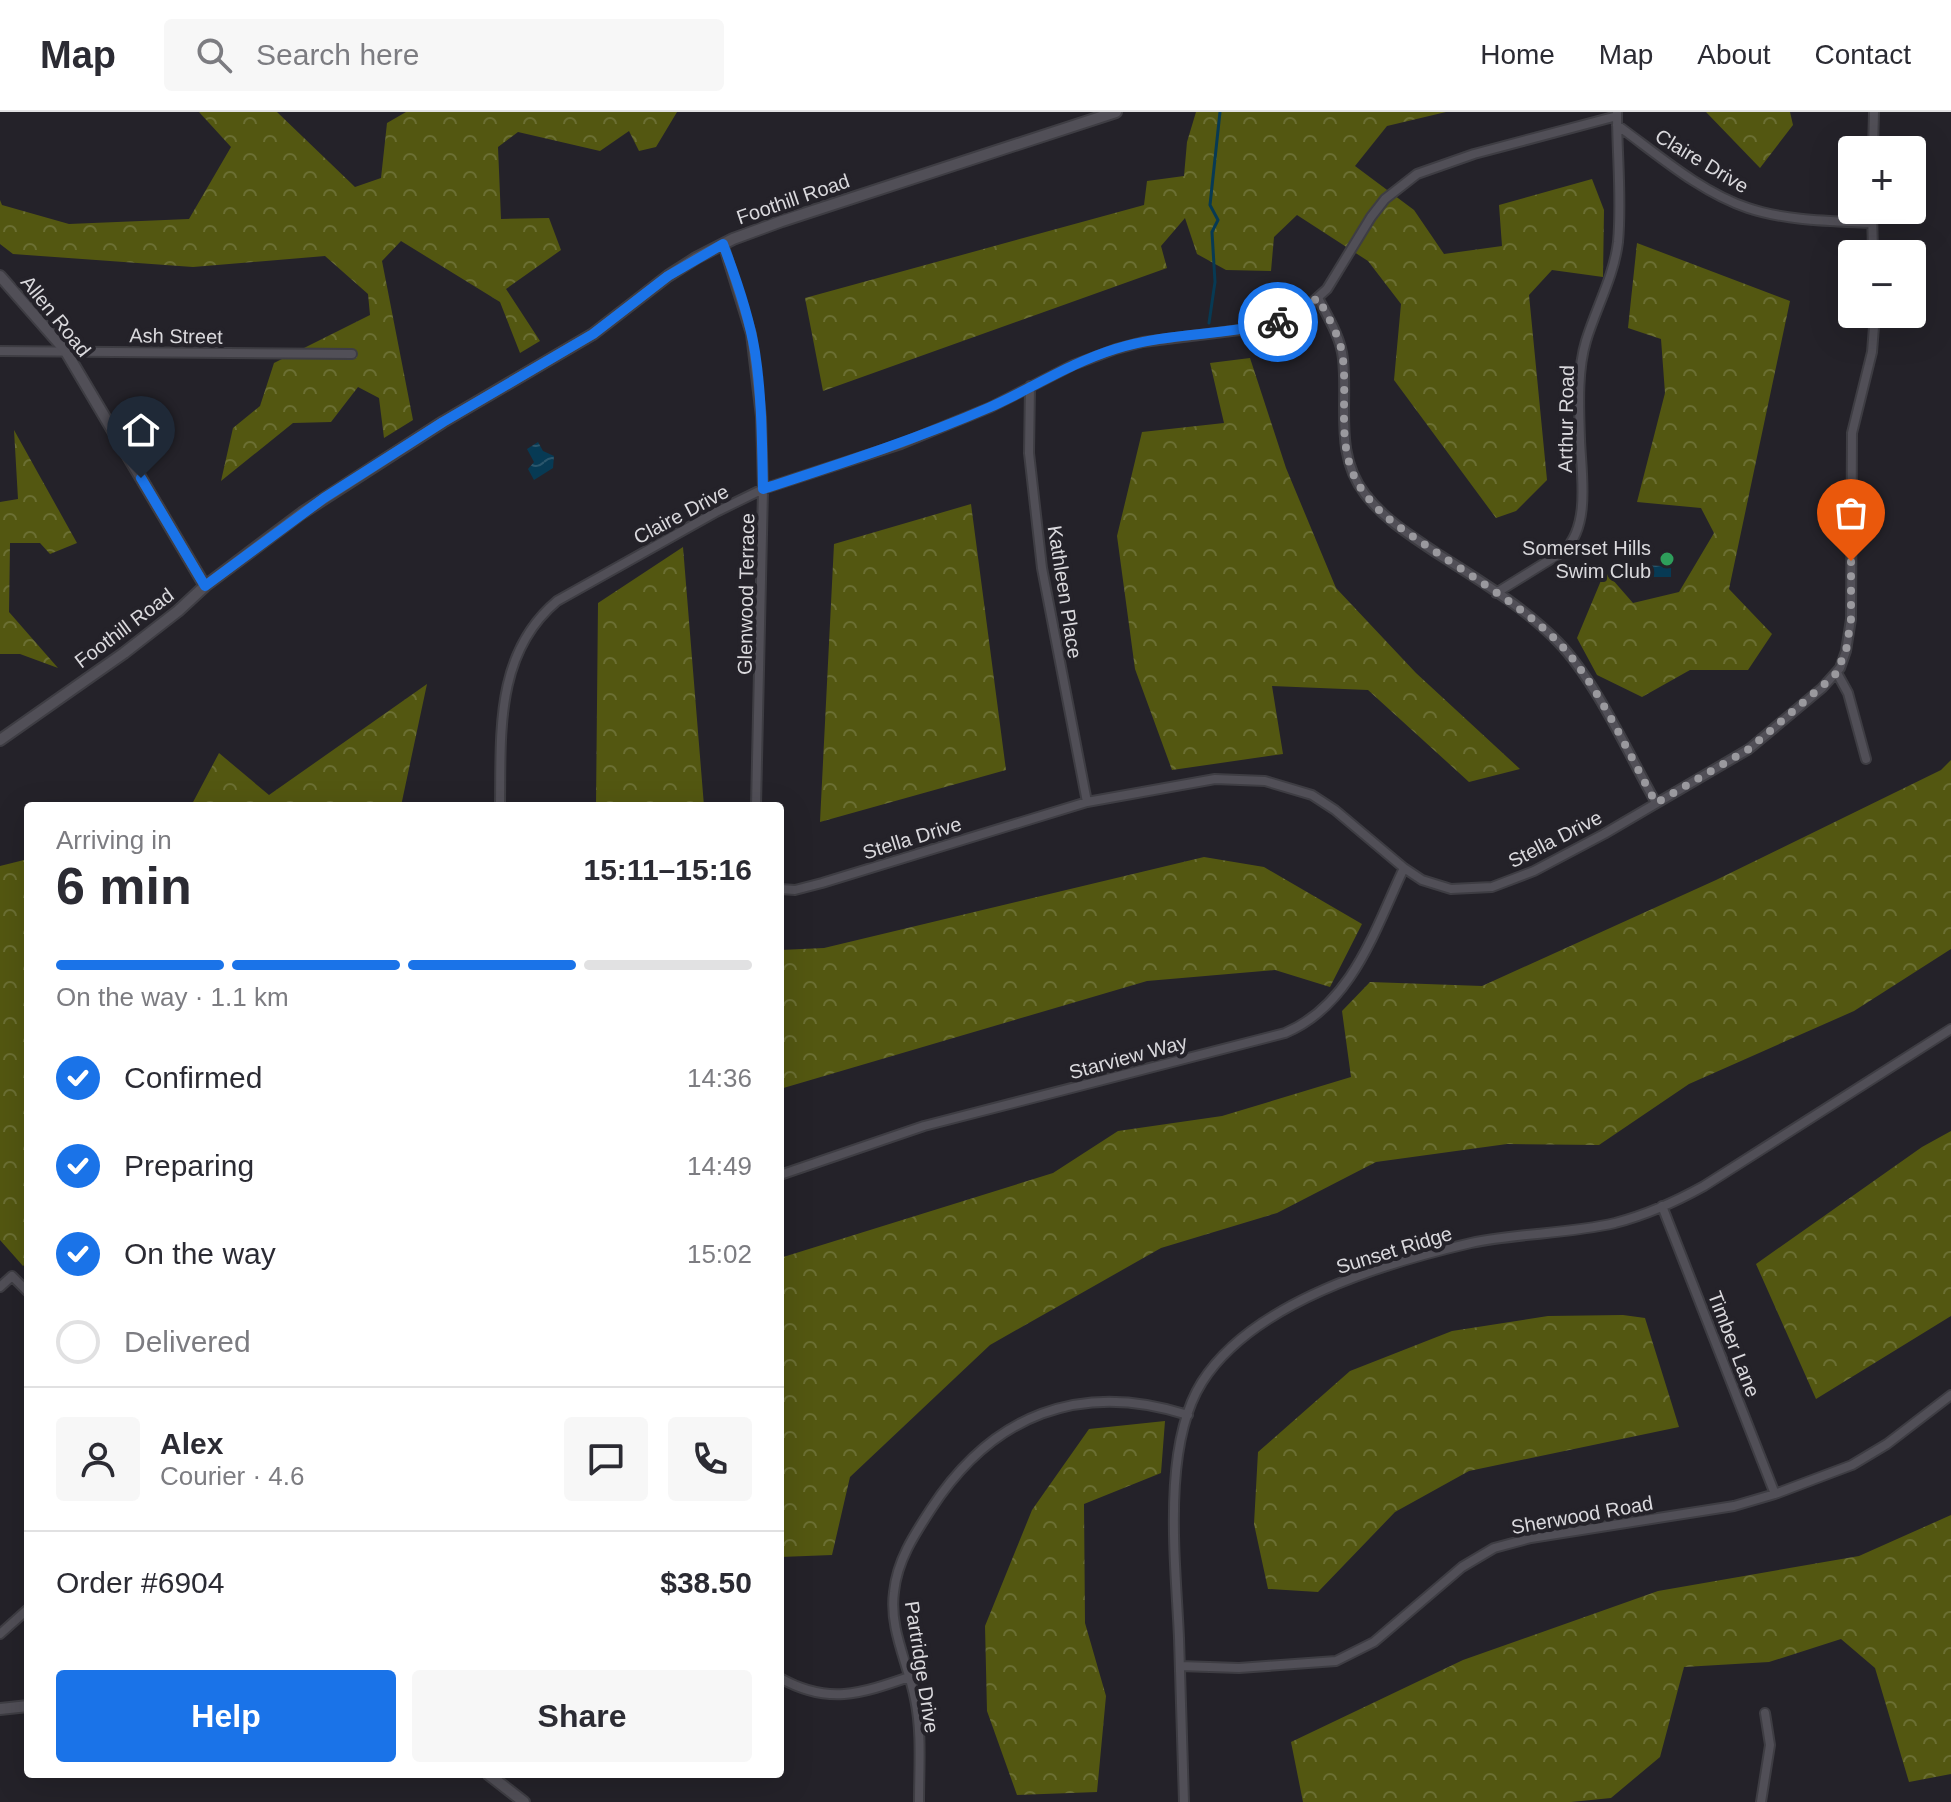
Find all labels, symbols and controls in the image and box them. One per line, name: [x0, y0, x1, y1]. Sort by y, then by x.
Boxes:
search box: [164, 19, 724, 91]
icon: search: [192, 33, 236, 77]
text: Map: [40, 34, 116, 76]
text: Search here: [256, 38, 419, 71]
text: Home: [1480, 39, 1555, 70]
text: Map: [1599, 39, 1653, 70]
text: About: [1697, 39, 1771, 70]
text: Contact: [1815, 39, 1911, 70]
street label: Claire Drive: [1652, 125, 1752, 197]
map controls: [1838, 136, 1926, 328]
button: +: [1838, 136, 1926, 224]
street label: Foothill Road: [734, 169, 852, 229]
button: −: [1838, 240, 1926, 328]
street label: Allen Road: [17, 271, 95, 361]
courier: [1238, 282, 1318, 362]
icon: bike: [1256, 300, 1300, 344]
street label: Ash Street: [129, 324, 223, 348]
street label: Arthur Road: [1554, 365, 1578, 473]
pin: [107, 396, 175, 478]
icon: home: [119, 408, 163, 452]
pin: [1817, 479, 1885, 561]
street label: Claire Drive: [630, 480, 732, 548]
icon: bag: [1829, 491, 1873, 535]
street label: Glenwood Terrace: [734, 513, 758, 675]
street label: Kathleen Place: [1044, 524, 1086, 660]
place label: Somerset Hills Swim Club: [1522, 537, 1651, 582]
marker: Somerset Hills Swim Club: [1658, 550, 1676, 568]
street label: Foothill Road: [70, 584, 178, 672]
street label: Stella Drive: [1504, 806, 1606, 872]
street label: Stella Drive: [860, 813, 964, 863]
text: Arriving in: [56, 825, 172, 855]
text: 15:11–15:16: [584, 853, 752, 886]
text: 6 min: [56, 857, 192, 915]
text: On the way · 1.1 km: [56, 982, 289, 1012]
street label: Starview Way: [1066, 1031, 1190, 1083]
icon: check: [56, 1056, 100, 1100]
text: Confirmed: [124, 1061, 262, 1094]
text: 14:36: [687, 1063, 752, 1093]
icon: check: [56, 1144, 100, 1188]
text: Preparing: [124, 1149, 254, 1182]
text: 14:49: [687, 1151, 752, 1181]
street label: Sunset Ridge: [1333, 1222, 1455, 1278]
icon: check: [56, 1232, 100, 1276]
text: On the way: [124, 1237, 276, 1270]
text: 15:02: [687, 1239, 752, 1269]
street label: Timber Lane: [1704, 1288, 1764, 1400]
text: Delivered: [124, 1325, 251, 1358]
button: person: [56, 1417, 140, 1501]
button: chat: [564, 1417, 648, 1501]
button: phone: [668, 1417, 752, 1501]
text: Alex: [160, 1427, 223, 1460]
text: Courier · 4.6: [160, 1461, 305, 1491]
street label: Sherwood Road: [1509, 1492, 1655, 1538]
text: Order #6904: [56, 1566, 224, 1599]
text: $38.50: [660, 1566, 752, 1599]
street label: Partridge Drive: [901, 1599, 943, 1735]
button: Help: [56, 1670, 396, 1762]
button: Share: [412, 1670, 752, 1762]

